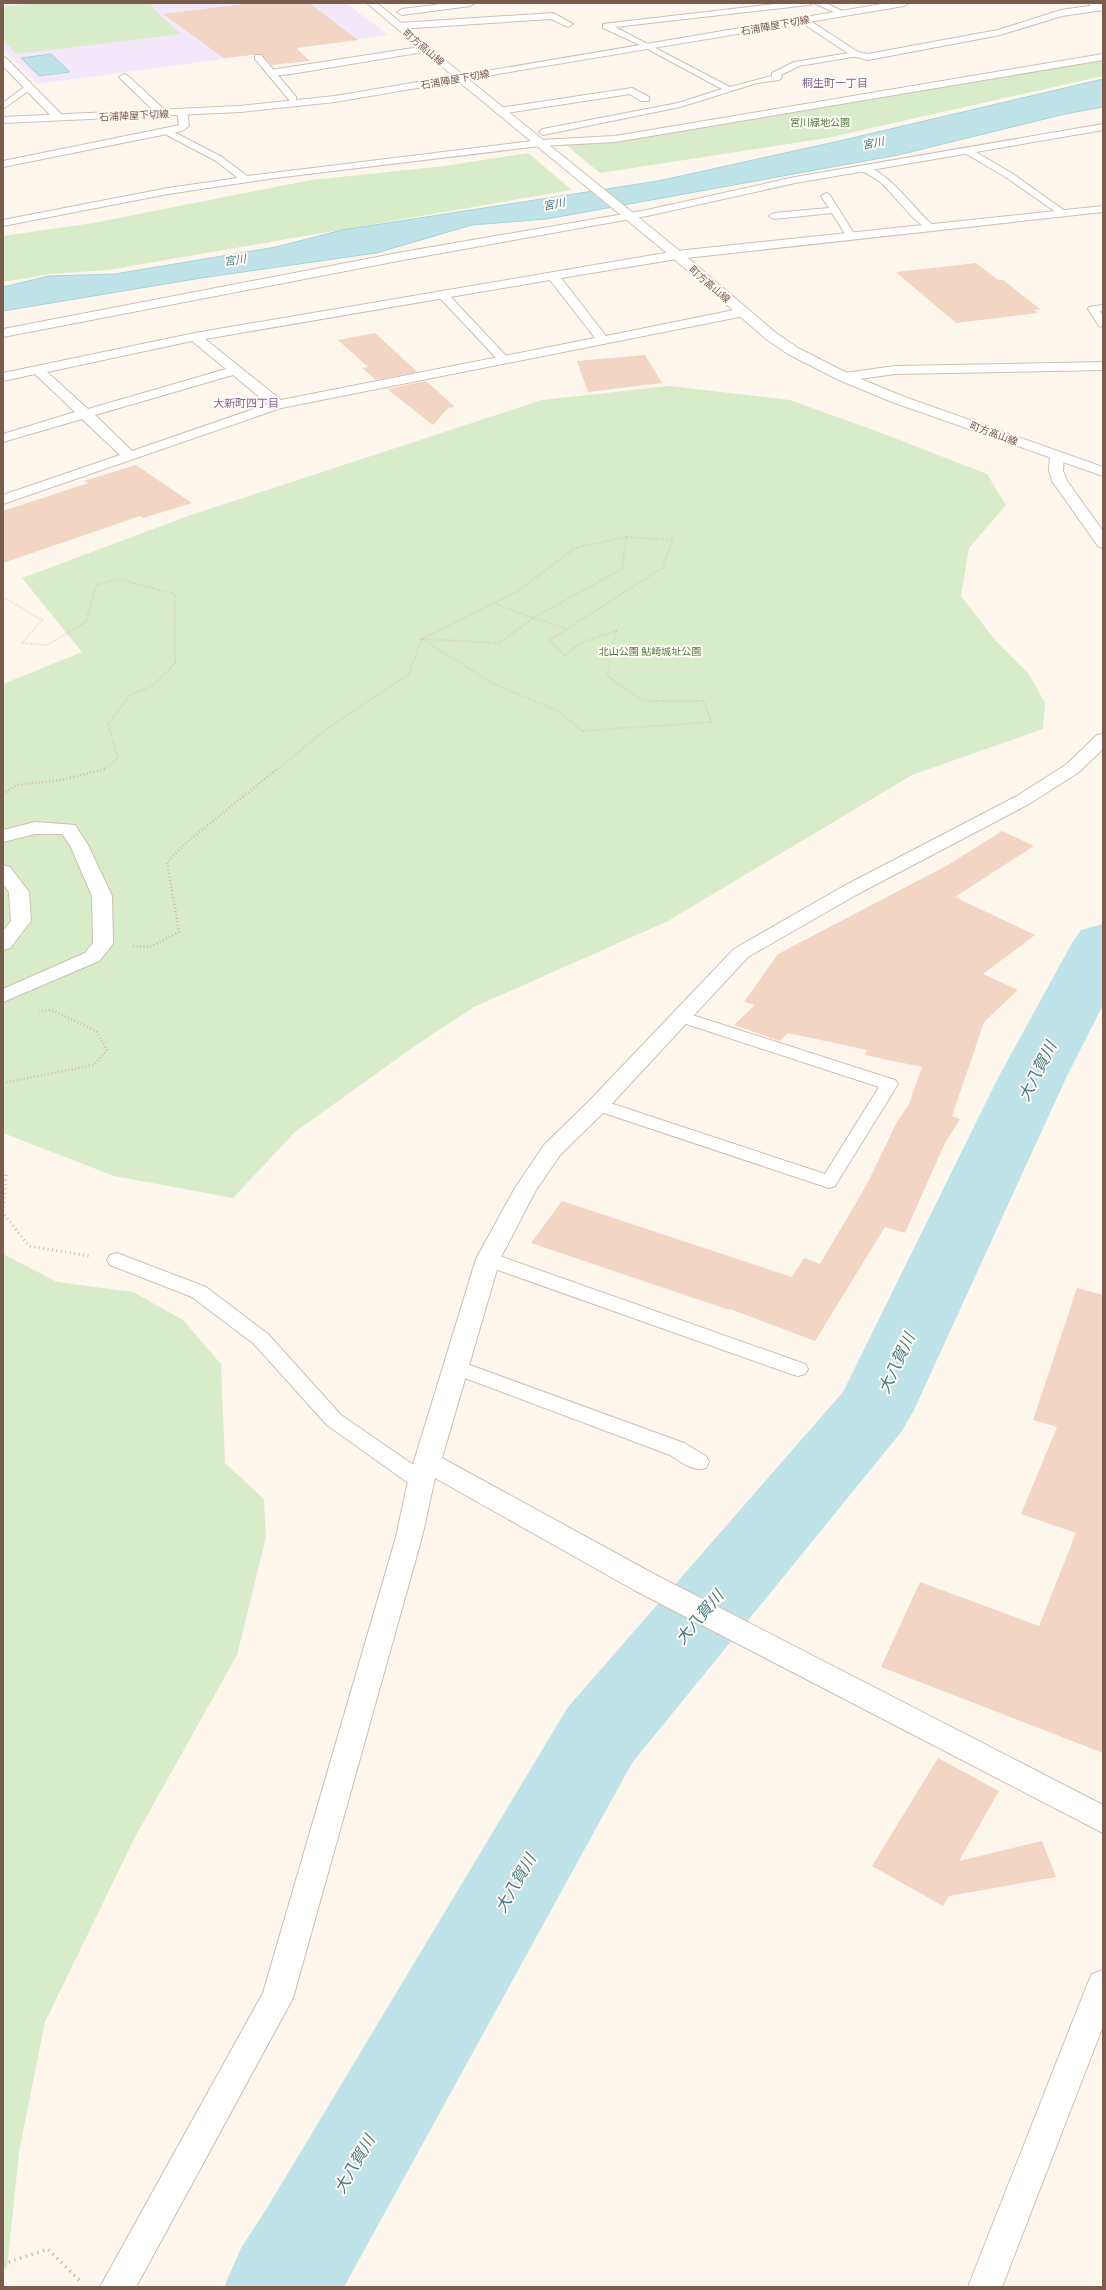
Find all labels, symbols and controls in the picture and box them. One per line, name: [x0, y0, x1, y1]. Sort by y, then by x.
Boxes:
street label: 石浦陣屋下切線: [739, 13, 811, 38]
street label: 町方高山線: [400, 26, 447, 68]
street label: 石浦陣屋下切線: [419, 67, 491, 92]
district label: 桐生町一丁目: [802, 76, 868, 90]
street label: 石浦陣屋下切線: [99, 107, 169, 124]
park label: 宮川緑地公園: [790, 116, 850, 129]
water label: 宮川: [861, 134, 886, 152]
water label: 宮川: [542, 195, 567, 213]
water label: 宮川: [223, 251, 248, 268]
street label: 町方高山線: [687, 263, 733, 306]
district label: 大新町四丁目: [213, 396, 279, 410]
street label: 町方高山線: [968, 419, 1020, 448]
park label: 北山公園 鮎崎城址公園: [599, 645, 701, 658]
water label: 大八賀川: [1014, 1036, 1061, 1104]
water label: 大八賀川: [873, 1328, 919, 1396]
water label: 大八賀川: [671, 1585, 729, 1648]
water label: 大八賀川: [490, 1849, 541, 1916]
water label: 大八賀川: [329, 2130, 380, 2197]

